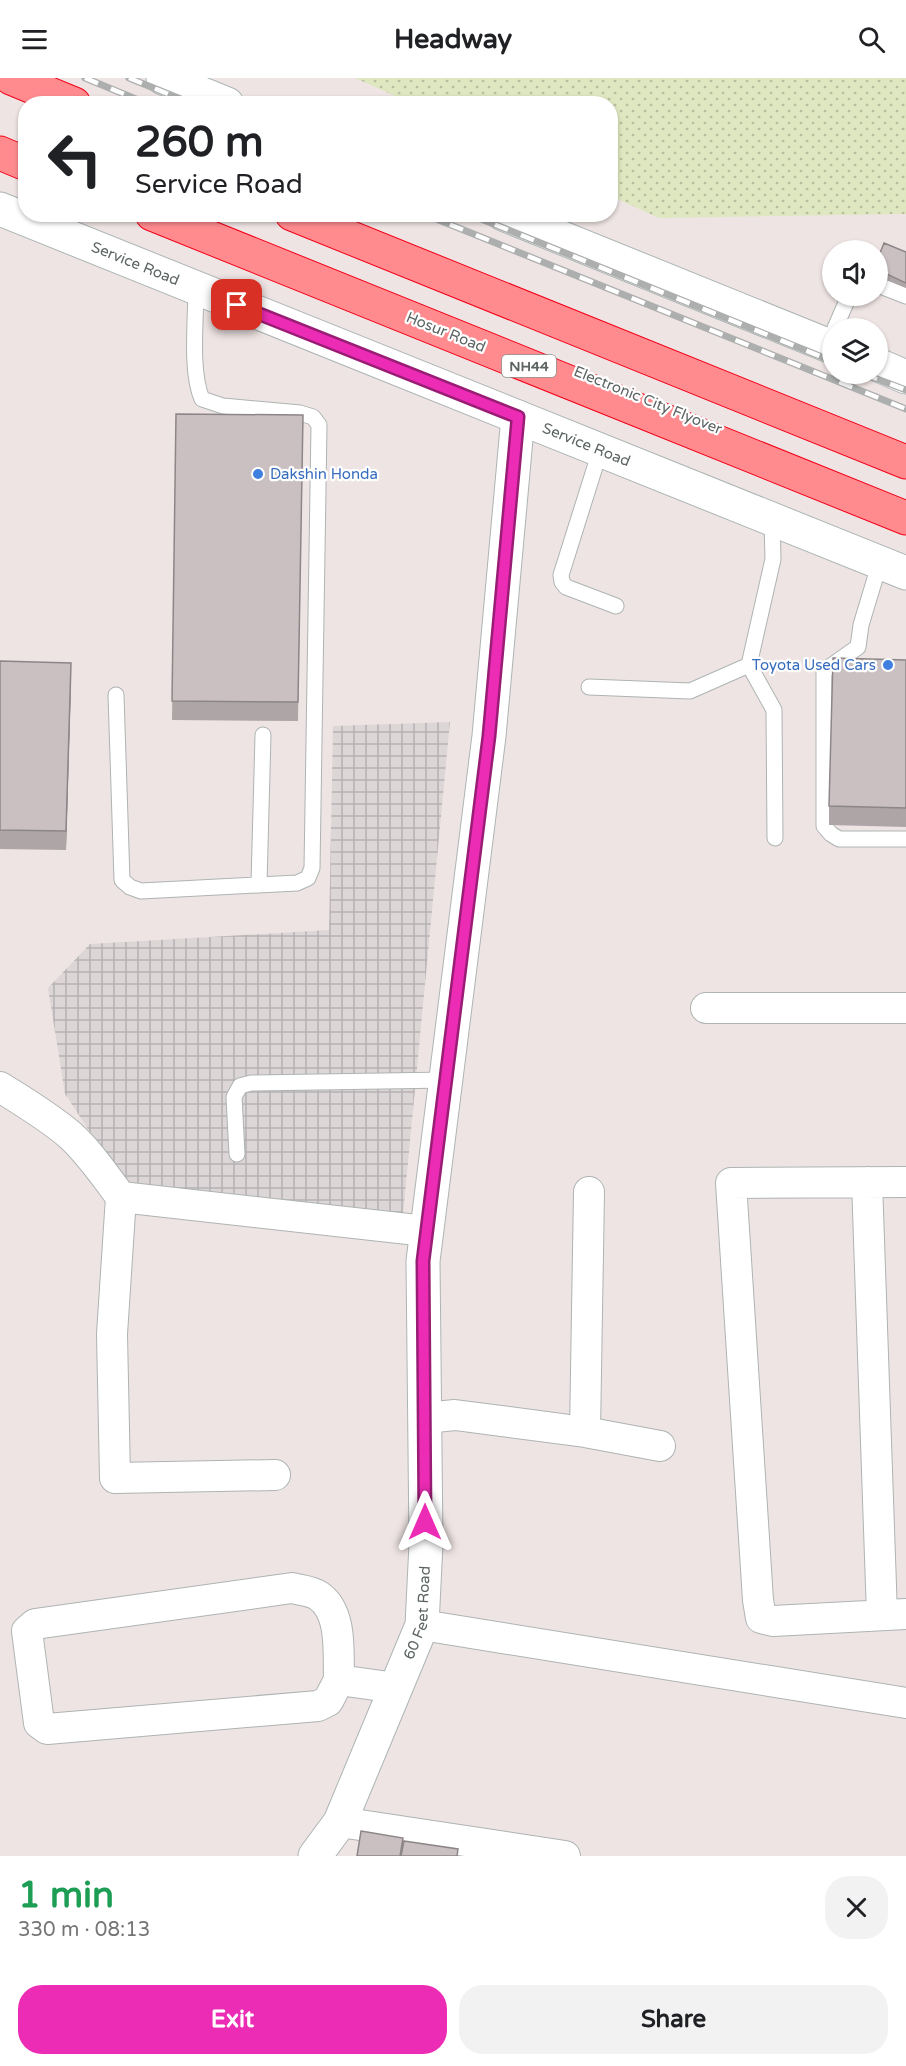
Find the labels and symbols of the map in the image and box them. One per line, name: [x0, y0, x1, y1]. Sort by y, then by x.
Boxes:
street label: Service Road: [89, 238, 182, 289]
pin: [211, 279, 262, 330]
street label: Hosur Road: [404, 308, 488, 356]
road number: NH44: [502, 355, 556, 377]
street label: Electronic City Flyover: [571, 362, 725, 438]
street label: Service Road: [540, 419, 633, 470]
place label: Dakshin Honda: [270, 465, 378, 483]
marker: Dakshin Honda: [251, 467, 265, 481]
place label: Toyota Used Cars: [752, 656, 876, 674]
marker: Toyota Used Cars: [881, 658, 895, 672]
position arrow: [393, 1490, 457, 1554]
street label: 60 Feet Road: [400, 1565, 434, 1662]

